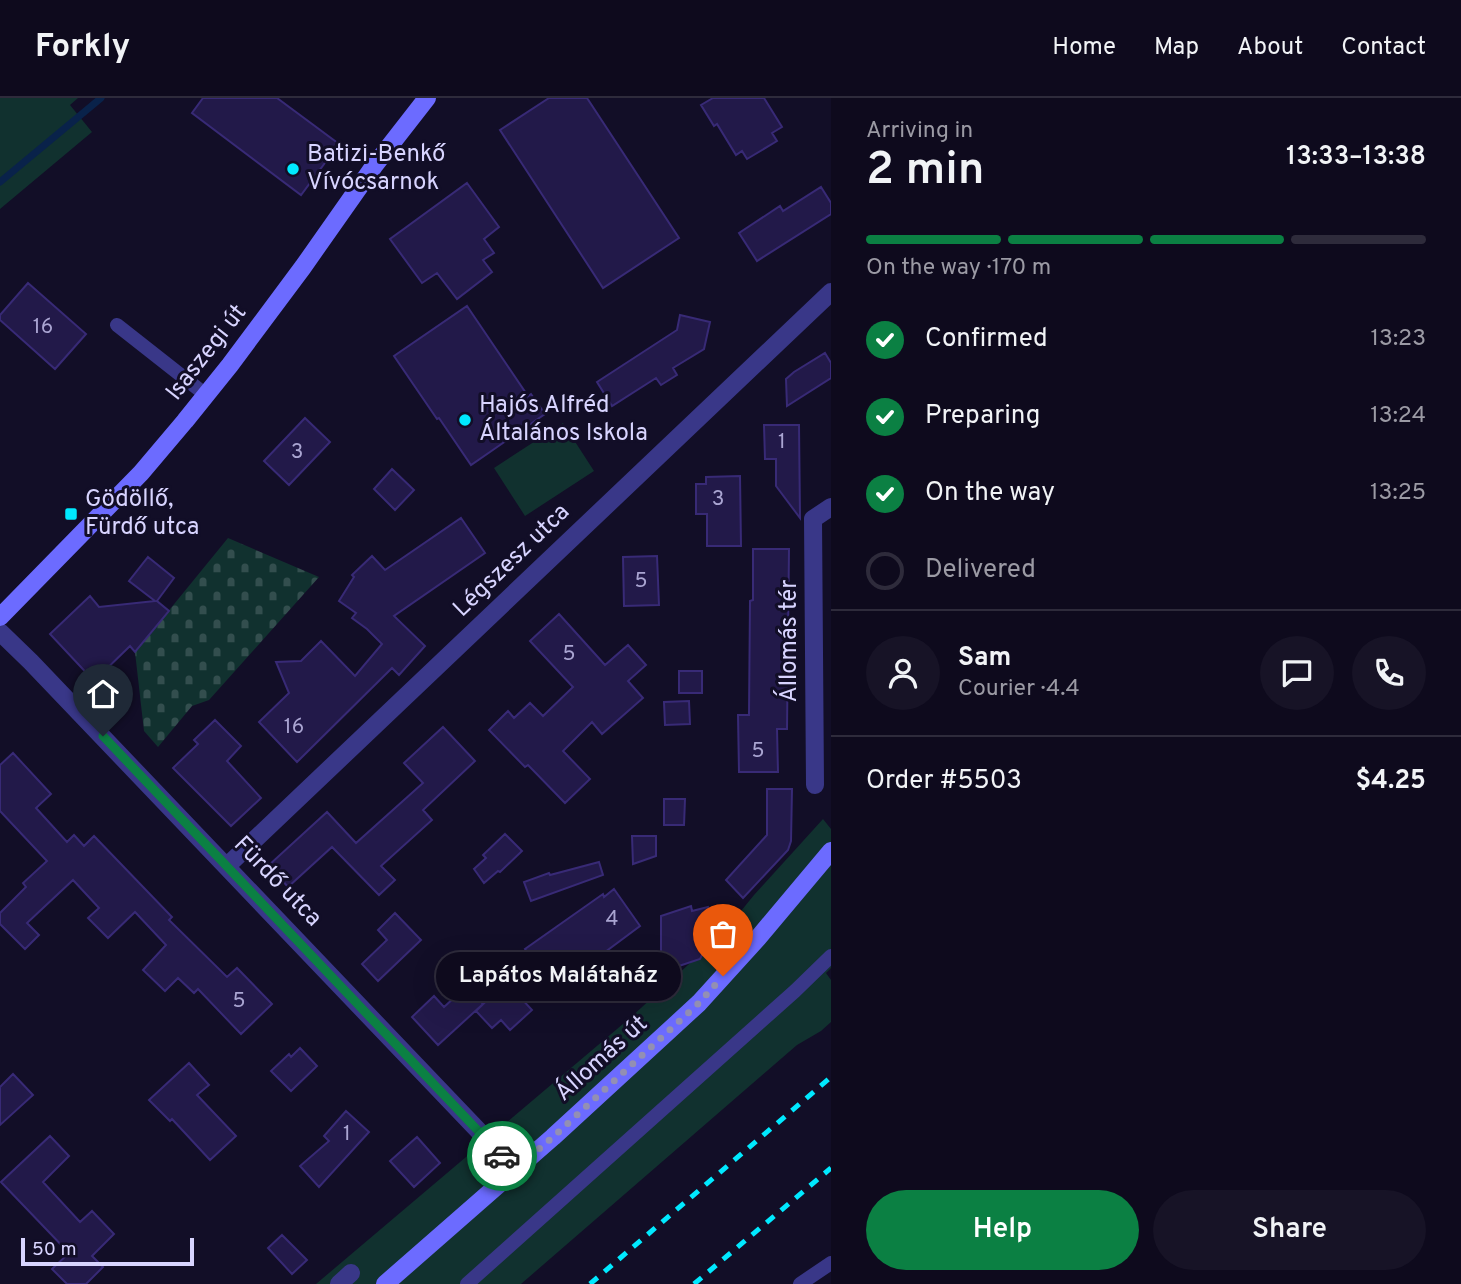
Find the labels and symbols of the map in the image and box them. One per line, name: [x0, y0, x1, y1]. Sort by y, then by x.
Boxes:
place label: Batizi-Benkő Vívócsarnok: [307, 140, 447, 198]
marker: Batizi-Benkő Vívócsarnok: [285, 161, 301, 177]
street label: Isaszegi út: [160, 299, 254, 407]
house number: 16: [33, 314, 53, 341]
place label: Hajós Alfréd Általános Iskola: [479, 391, 648, 449]
marker: Hajós Alfréd Általános Iskola: [457, 412, 473, 428]
house number: 1: [778, 429, 786, 456]
house number: 3: [291, 439, 303, 466]
place label: Gödöllő, Fürdő utca: [85, 485, 199, 543]
house number: 3: [712, 486, 724, 513]
street label: Légszesz utca: [447, 498, 577, 624]
marker: Gödöllő, Fürdő utca: [63, 506, 79, 522]
house number: 5: [634, 568, 648, 595]
street label: Állomás tér: [773, 579, 805, 703]
house number: 5: [562, 641, 576, 668]
pin: [73, 664, 133, 736]
house number: 16: [284, 714, 304, 741]
house number: 5: [751, 738, 765, 765]
street label: Fürdő utca: [226, 830, 328, 934]
pin: [693, 904, 753, 976]
house number: 4: [605, 906, 619, 933]
callout: Lapátos Malátaház: [436, 952, 681, 1001]
house number: 5: [232, 988, 246, 1015]
street label: Állomás út: [548, 1008, 655, 1108]
house number: 1: [343, 1121, 351, 1148]
courier: [467, 1121, 537, 1191]
scale bar: [21, 1235, 194, 1267]

